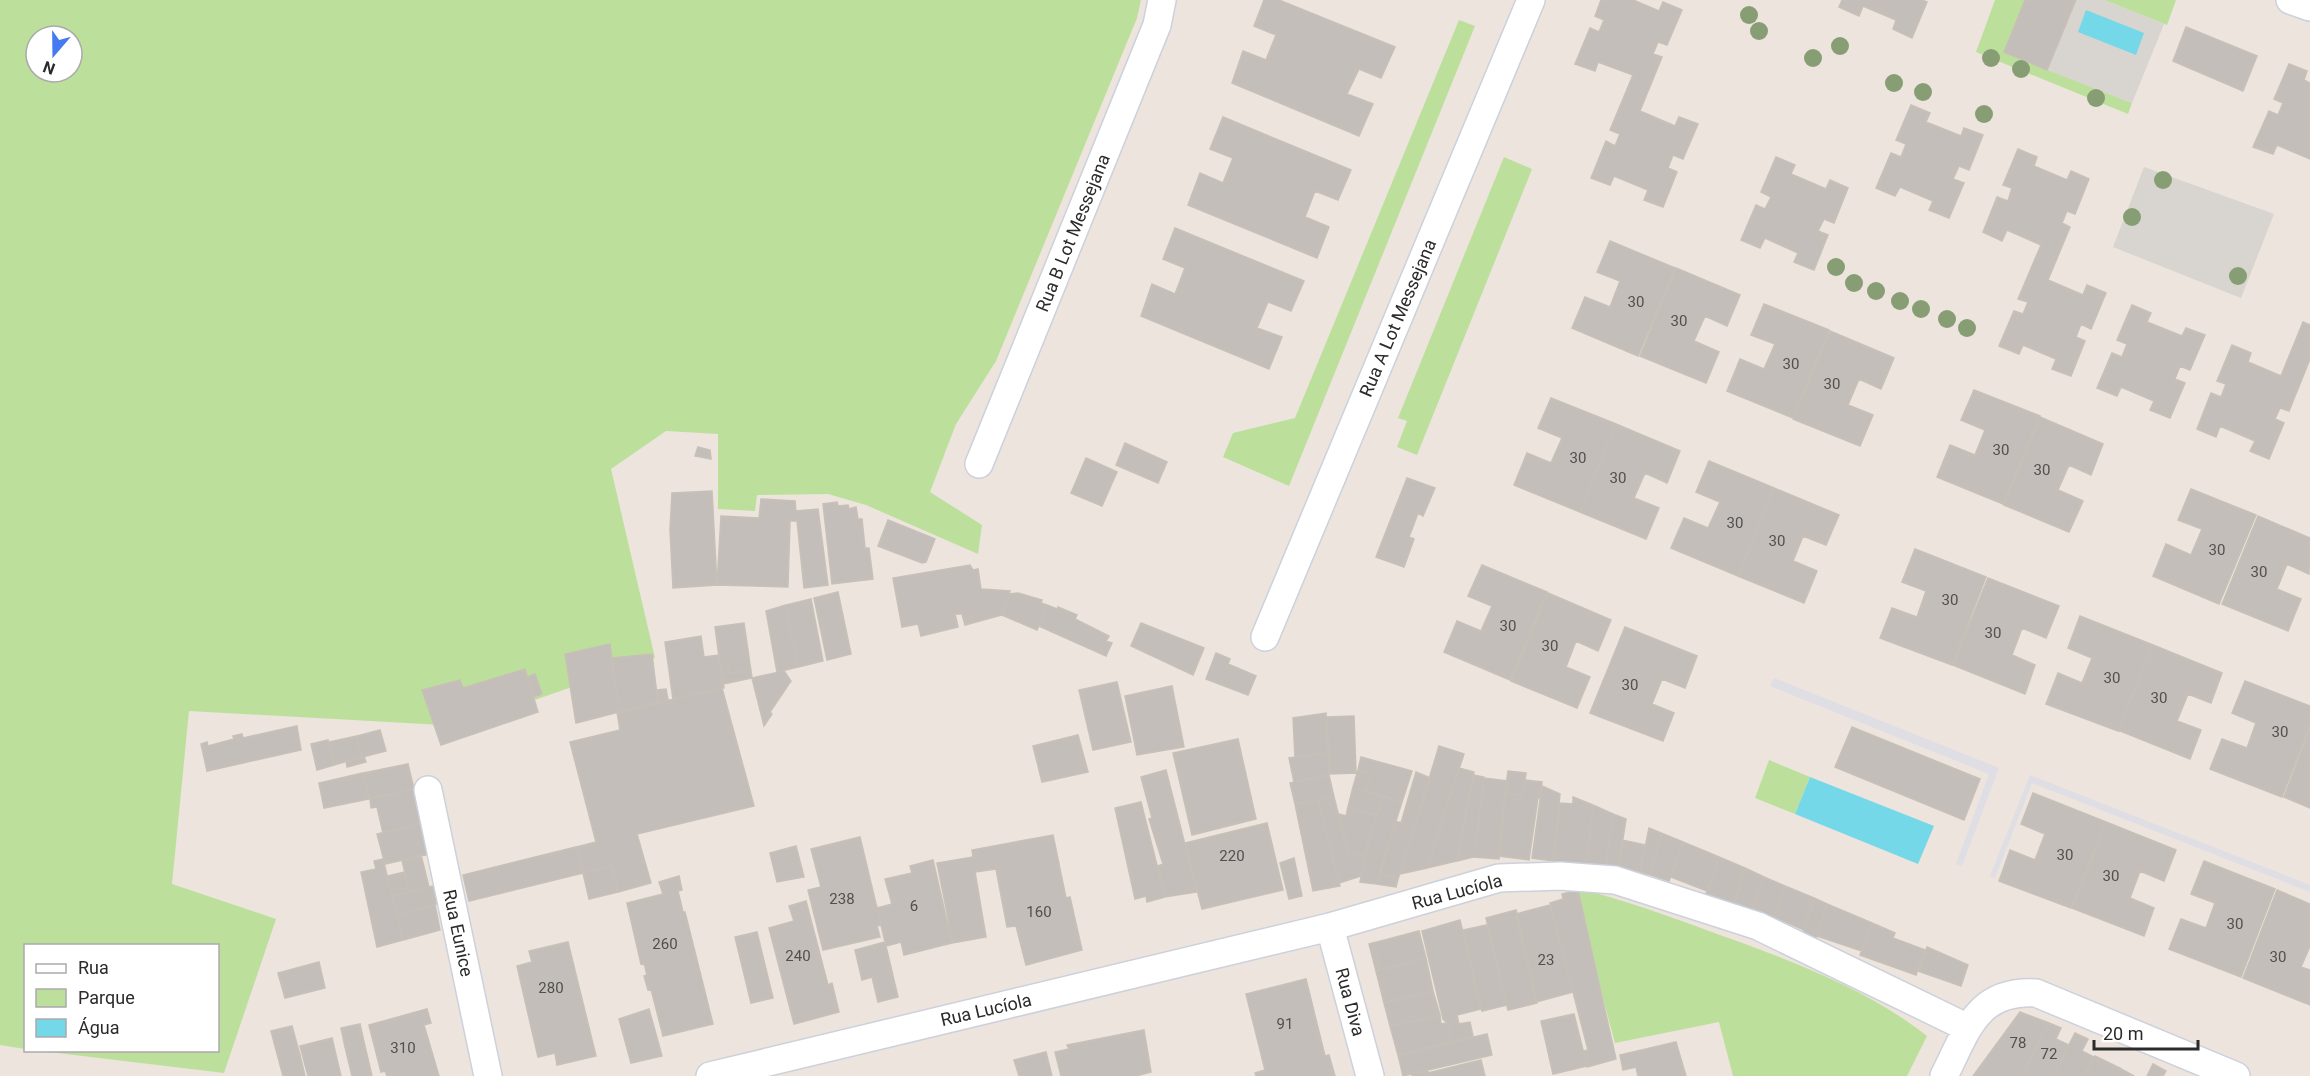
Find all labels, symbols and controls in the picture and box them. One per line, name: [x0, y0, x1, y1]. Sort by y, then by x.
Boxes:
north arrow: [24, 24, 84, 84]
text: N: [40, 57, 58, 78]
street label: Rua B Lot Messejana: [1031, 151, 1114, 315]
street label: Rua A Lot Messejana: [1355, 236, 1440, 400]
house number: 30: [1628, 293, 1644, 311]
house number: 30: [1671, 312, 1687, 330]
house number: 30: [1783, 355, 1799, 373]
house number: 30: [1824, 375, 1840, 393]
house number: 30: [1993, 441, 2009, 459]
house number: 30: [1570, 449, 1586, 467]
house number: 30: [2034, 461, 2050, 479]
house number: 30: [1610, 469, 1626, 487]
house number: 30: [1727, 514, 1743, 532]
house number: 30: [1769, 532, 1785, 550]
house number: 30: [2209, 541, 2225, 559]
house number: 30: [2251, 563, 2267, 581]
house number: 30: [1942, 591, 1958, 609]
house number: 30: [1500, 617, 1516, 635]
house number: 30: [1985, 624, 2001, 642]
house number: 30: [1542, 637, 1558, 655]
house number: 30: [2104, 669, 2120, 687]
house number: 30: [1622, 676, 1638, 694]
house number: 30: [2151, 689, 2167, 707]
house number: 30: [2272, 723, 2288, 741]
house number: 30: [2057, 846, 2073, 864]
house number: 220: [1219, 847, 1245, 865]
house number: 30: [2103, 867, 2119, 885]
street label: Rua Lucíola: [1409, 869, 1504, 914]
street label: Rua Eunice: [439, 887, 478, 978]
house number: 238: [829, 890, 855, 908]
house number: 6: [910, 897, 918, 915]
house number: 160: [1026, 903, 1052, 921]
house number: 30: [2227, 915, 2243, 933]
house number: 260: [652, 935, 678, 953]
legend: [24, 944, 219, 1052]
house number: 240: [785, 947, 811, 965]
house number: 30: [2270, 948, 2286, 966]
house number: 23: [1538, 951, 1554, 969]
text: Rua: [78, 957, 109, 978]
street label: Rua Diva: [1331, 965, 1370, 1038]
house number: 280: [538, 979, 564, 997]
text: Parque: [78, 987, 135, 1008]
street label: Rua Lucíola: [938, 989, 1033, 1030]
scale bar: [2094, 1013, 2198, 1051]
house number: 91: [1277, 1015, 1293, 1033]
text: Água: [78, 1017, 120, 1038]
text: 20 m: [2103, 1023, 2143, 1044]
house number: 78: [2010, 1034, 2026, 1052]
house number: 310: [390, 1039, 416, 1057]
house number: 72: [2041, 1045, 2057, 1063]

